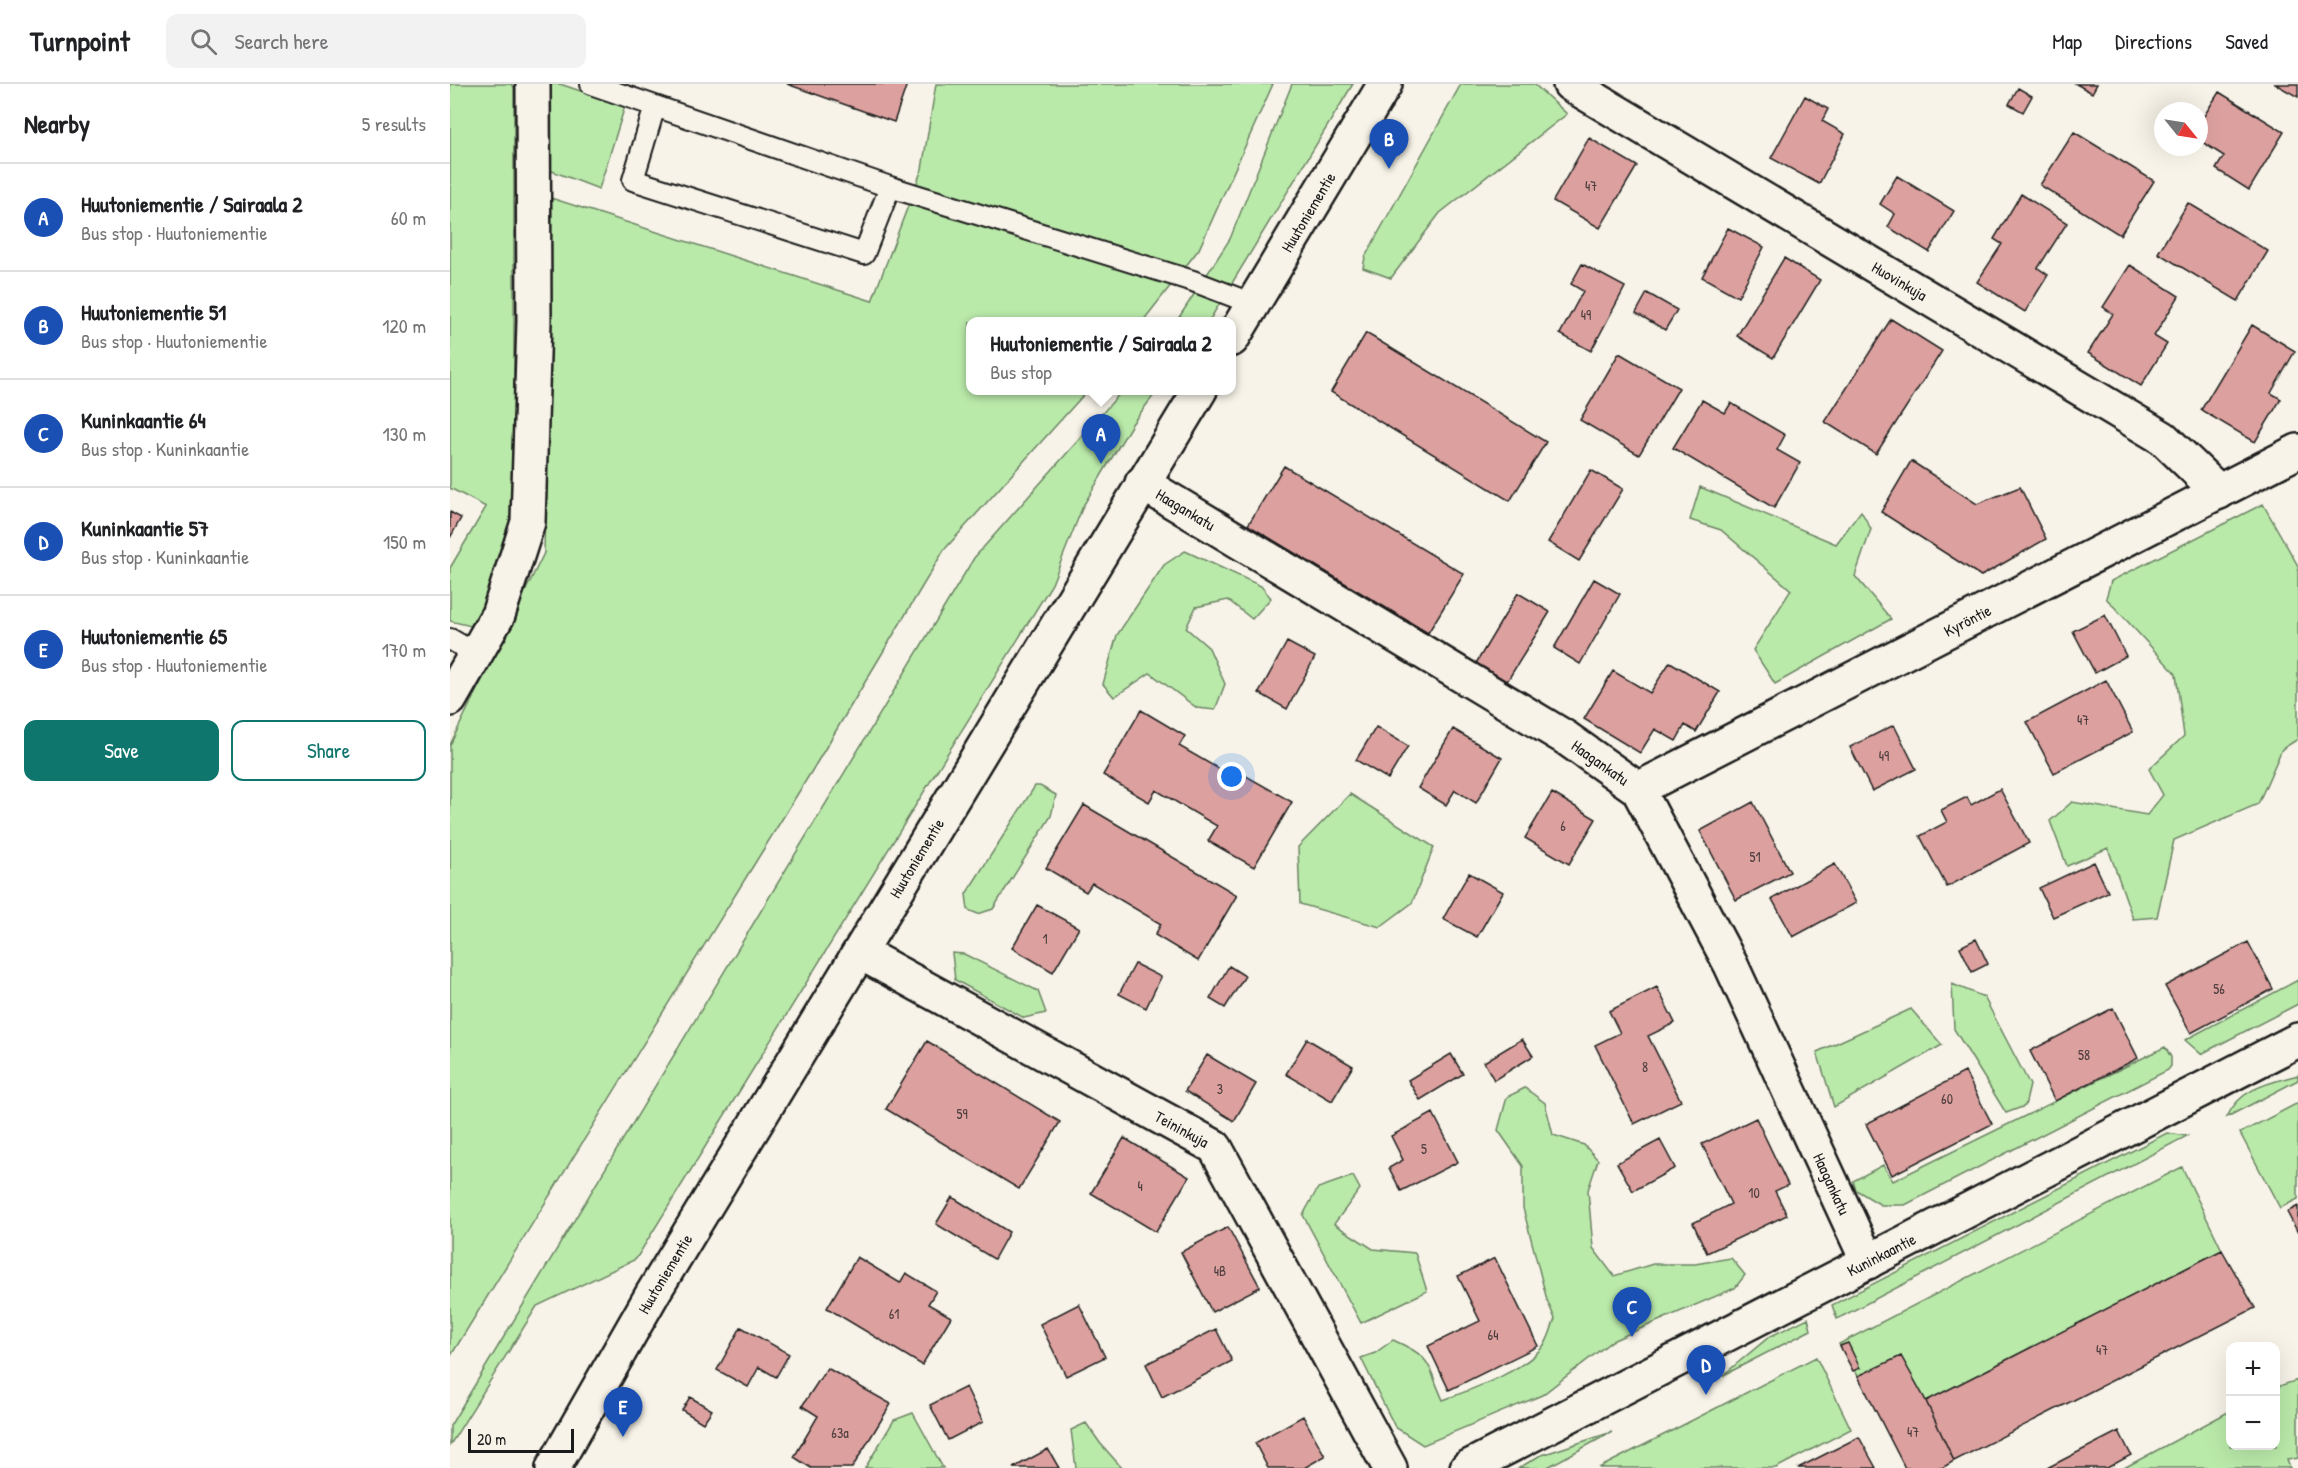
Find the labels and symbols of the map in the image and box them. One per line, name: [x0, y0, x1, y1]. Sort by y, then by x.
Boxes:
north arrow: [2154, 102, 2208, 156]
pin: B: [1370, 120, 1408, 169]
street label: Huutoniementie: [1276, 168, 1341, 256]
house number: 47: [1585, 176, 1597, 195]
street label: Huovinkuja: [1868, 256, 1931, 306]
house number: 49: [1581, 305, 1591, 324]
pin: A: [1082, 414, 1120, 464]
street label: Haagankatu: [1152, 483, 1220, 536]
street label: Kyröntie: [1940, 599, 1995, 642]
house number: 47: [2077, 710, 2089, 729]
street label: Haagankatu: [1567, 734, 1634, 791]
house number: 49: [1879, 746, 1889, 765]
your location: [1217, 762, 1246, 791]
street label: Huutoniementie: [884, 814, 949, 902]
house number: 6: [1560, 816, 1566, 835]
house number: 51: [1749, 847, 1761, 866]
house number: 1: [1042, 929, 1048, 948]
house number: 56: [2213, 979, 2225, 998]
house number: 58: [2078, 1045, 2090, 1064]
house number: 8: [1642, 1057, 1648, 1076]
house number: 3: [1217, 1079, 1223, 1098]
house number: 60: [1941, 1089, 1953, 1108]
house number: 59: [956, 1104, 968, 1123]
street label: Teininkuja: [1151, 1105, 1213, 1153]
house number: 5: [1421, 1139, 1427, 1158]
street label: Haagankatu: [1808, 1149, 1856, 1219]
house number: 4: [1137, 1176, 1143, 1195]
house number: 10: [1748, 1183, 1760, 1202]
street label: Kuninkaantie: [1843, 1227, 1920, 1282]
street label: Huutoniementie: [632, 1229, 698, 1318]
house number: 4B: [1214, 1261, 1226, 1280]
pin: C: [1612, 1288, 1652, 1337]
house number: 61: [889, 1304, 899, 1323]
house number: 64: [1488, 1325, 1498, 1344]
house number: 47: [2096, 1340, 2108, 1359]
pin: D: [1686, 1346, 1726, 1395]
pin: E: [604, 1388, 642, 1437]
house number: 47: [1907, 1422, 1919, 1441]
house number: 63a: [831, 1423, 849, 1442]
scale bar: [468, 1426, 574, 1454]

